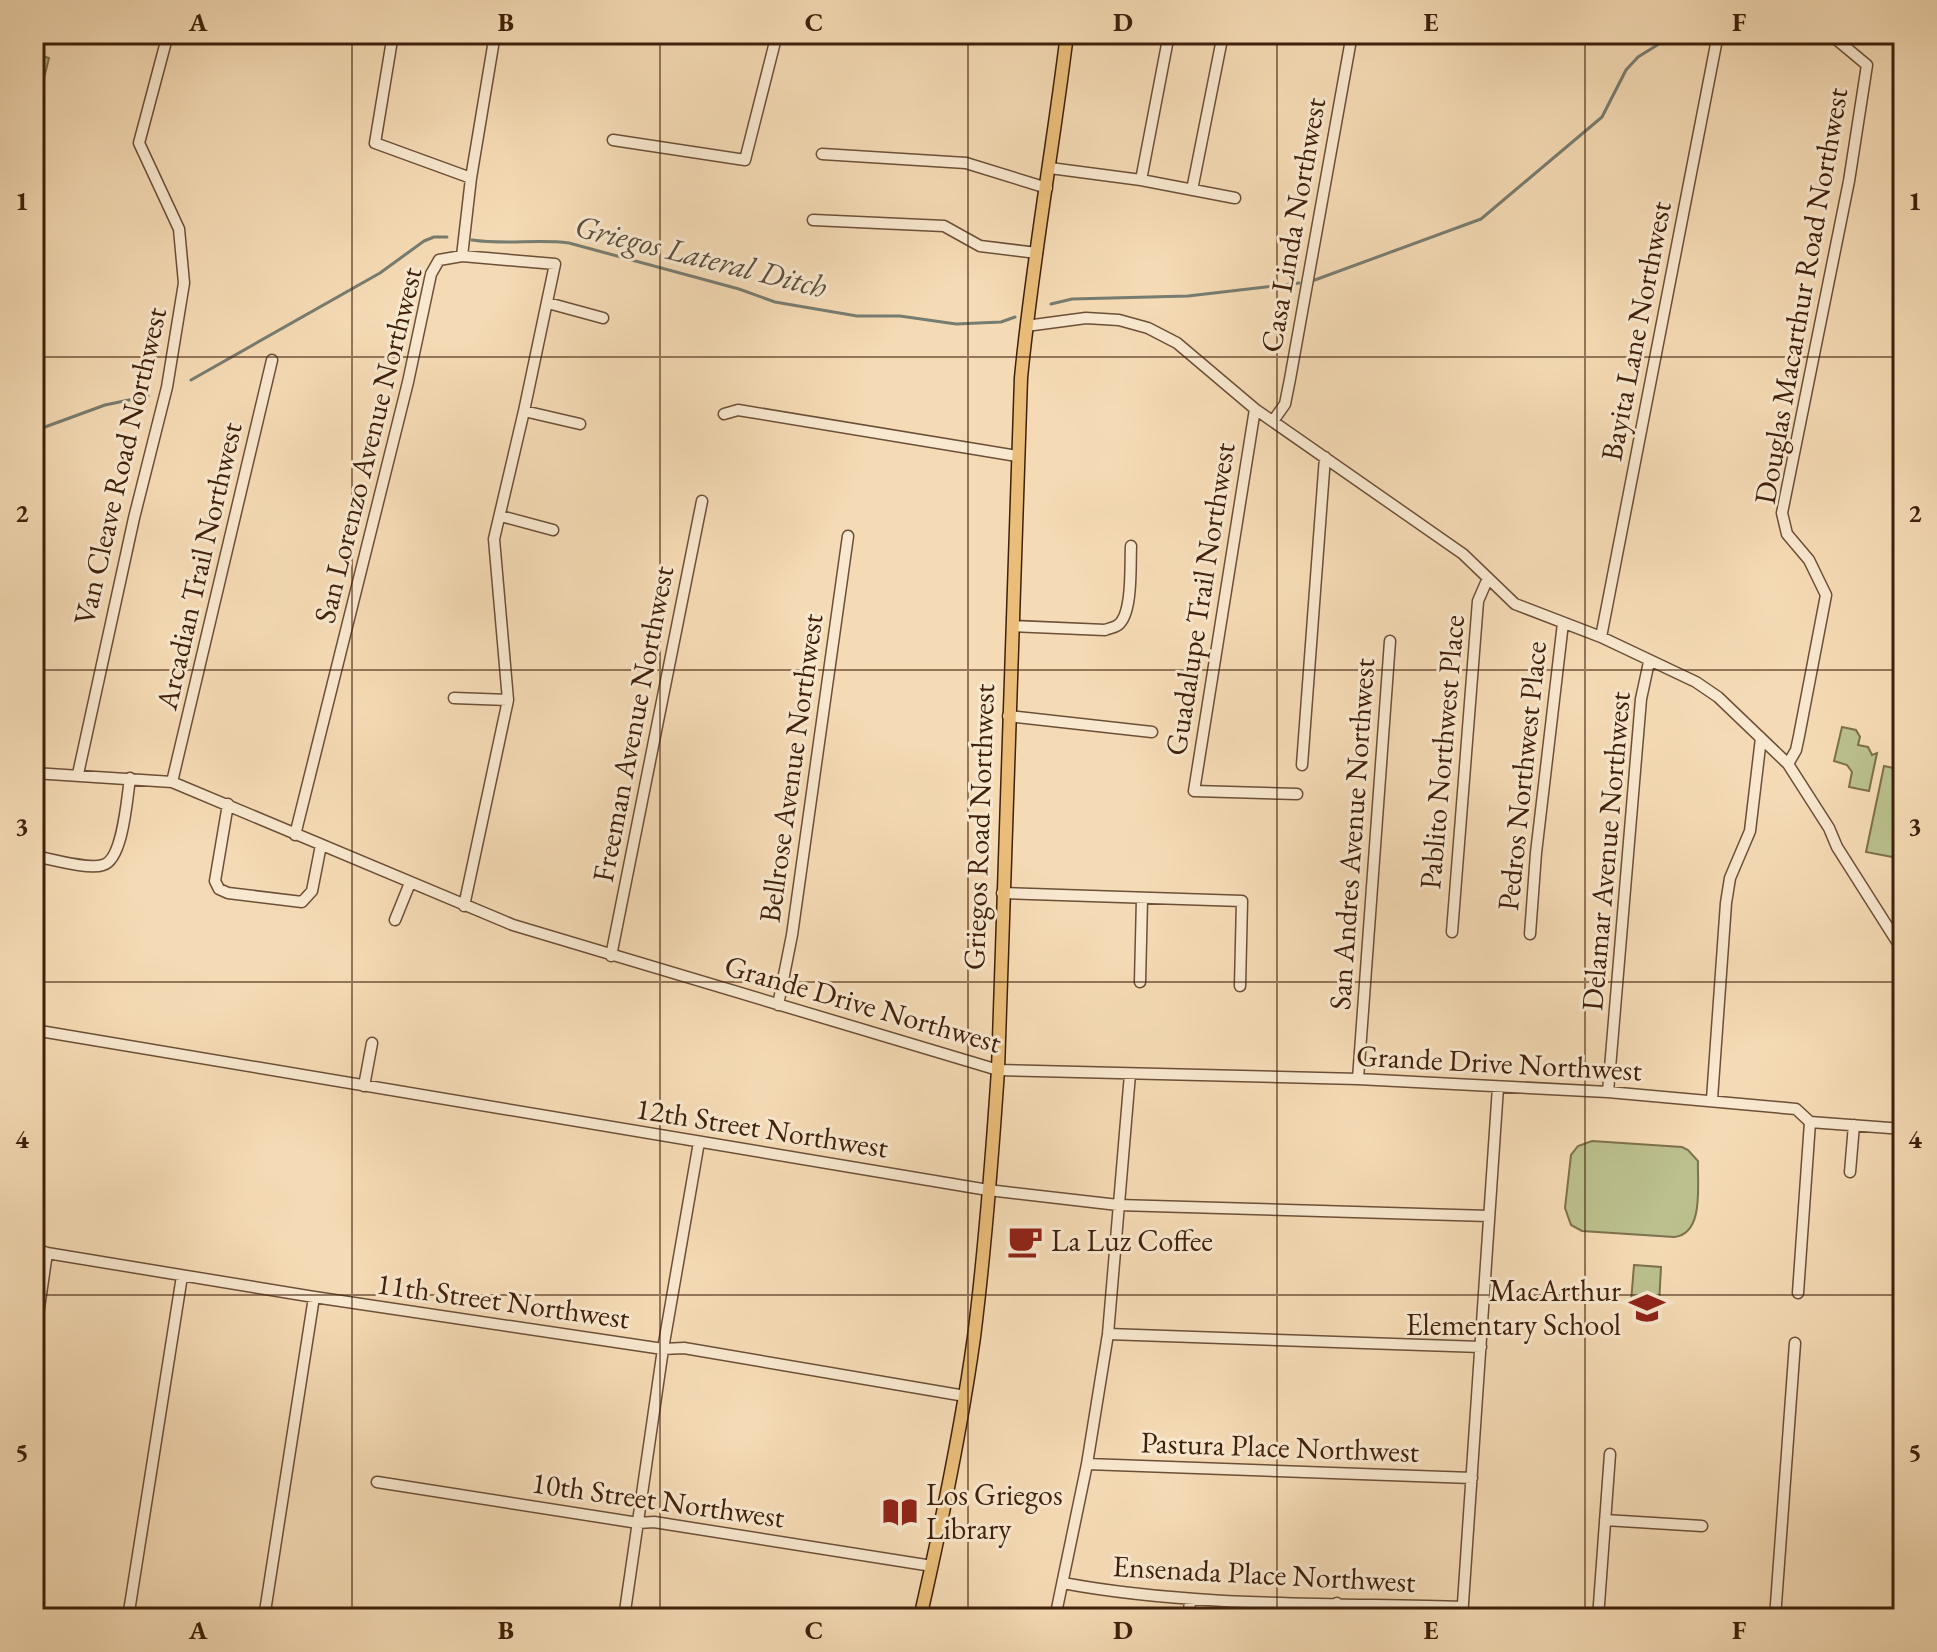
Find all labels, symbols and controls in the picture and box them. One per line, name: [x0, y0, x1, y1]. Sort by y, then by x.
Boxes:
text: A: [188, 5, 208, 39]
text: B: [498, 5, 514, 39]
text: C: [805, 5, 823, 39]
text: D: [1113, 5, 1133, 39]
text: E: [1424, 5, 1439, 39]
text: F: [1732, 5, 1746, 39]
street label: Douglas Macarthur Road Northwest: [1745, 84, 1856, 507]
street label: Casa Linda Northwest: [1251, 94, 1334, 355]
text: 1: [15, 184, 29, 218]
text: 1: [1908, 184, 1922, 218]
street label: Bayita Lane Northwest: [1591, 197, 1680, 464]
water label: Griegos Lateral Ditch: [571, 204, 832, 308]
street label: San Lorenzo Avenue Northwest: [304, 262, 431, 627]
street label: Van Cleave Road Northwest: [64, 303, 175, 629]
street label: Arcadian Trail Northwest: [146, 418, 251, 714]
street label: Guadalupe Trail Northwest: [1156, 439, 1244, 758]
text: 2: [15, 496, 29, 530]
text: 2: [1908, 496, 1922, 530]
street label: Freeman Avenue Northwest: [583, 562, 682, 885]
street label: Bellrose Avenue Northwest: [750, 610, 832, 925]
street label: Pablito Northwest Place: [1410, 613, 1473, 891]
street label: Pedros Northwest Place: [1488, 639, 1555, 913]
street label: San Andres Avenue Northwest: [1320, 656, 1383, 1011]
street label: Griegos Road Northwest: [954, 682, 1003, 971]
street label: Delamar Avenue Northwest: [1572, 689, 1639, 1012]
text: 3: [15, 809, 29, 843]
text: 3: [1908, 809, 1922, 843]
street label: Grande Drive Northwest: [720, 945, 1007, 1062]
street label: Grande Drive Northwest: [1355, 1036, 1643, 1089]
street label: 12th Street Northwest: [633, 1088, 892, 1167]
text: 4: [15, 1122, 29, 1156]
text: 4: [1908, 1122, 1922, 1156]
place label: La Luz Coffee: [1051, 1221, 1213, 1260]
cafe icon: La Luz Coffee: [1006, 1222, 1044, 1260]
street label: 11th Street Northwest: [374, 1263, 633, 1338]
place label: MacArthur Elementary School: [1406, 1271, 1621, 1344]
school or university icon: MacArthur Elementary School: [1628, 1289, 1666, 1327]
street label: Pastura Place Northwest: [1140, 1422, 1420, 1471]
text: 5: [15, 1435, 29, 1469]
text: 5: [1908, 1435, 1922, 1469]
street label: 10th Street Northwest: [529, 1462, 788, 1537]
place label: Los Griegos Library: [926, 1475, 1063, 1548]
library icon: Los Griegos Library: [881, 1493, 919, 1531]
street label: Ensenada Place Northwest: [1111, 1546, 1417, 1601]
text: A: [188, 1613, 208, 1647]
text: B: [498, 1613, 514, 1647]
text: C: [805, 1613, 823, 1647]
text: D: [1113, 1613, 1133, 1647]
text: E: [1424, 1613, 1439, 1647]
text: F: [1732, 1613, 1746, 1647]

